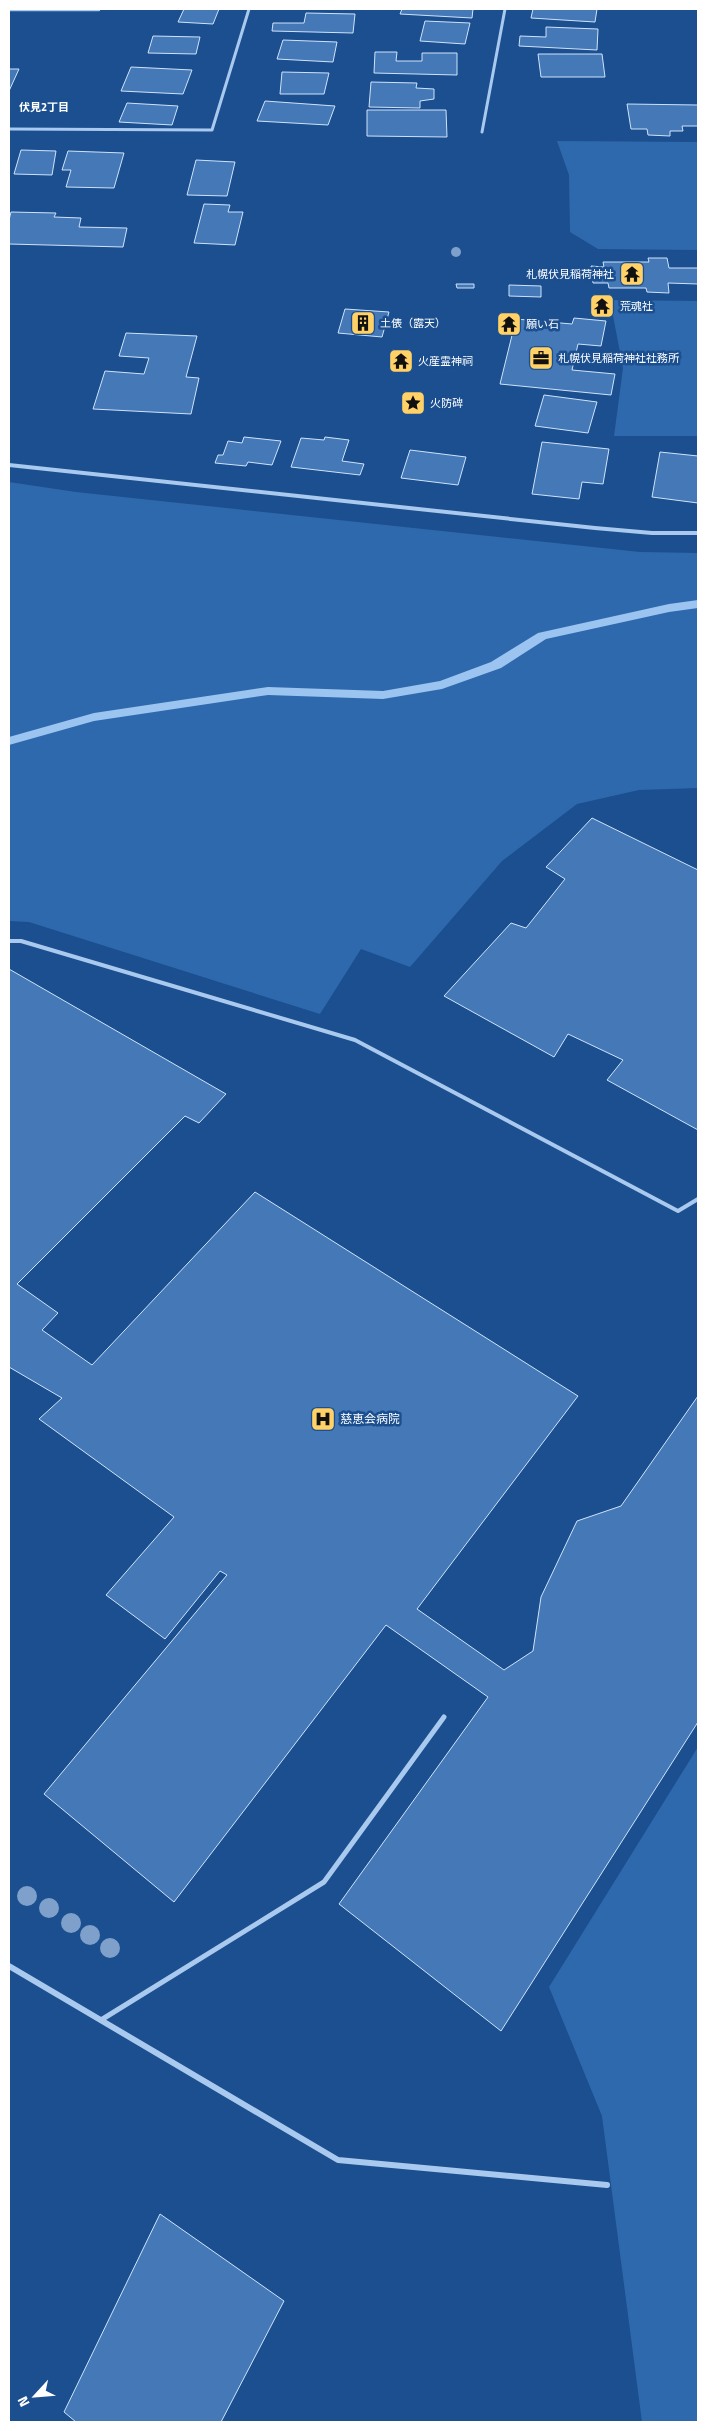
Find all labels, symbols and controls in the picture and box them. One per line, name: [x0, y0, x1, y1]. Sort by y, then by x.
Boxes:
district label: 伏見2丁目: [19, 99, 69, 115]
temple icon: 札幌伏見稲荷神社: [619, 261, 645, 287]
place label: 札幌伏見稲荷神社: [526, 266, 614, 282]
temple icon: 荒魂社: [589, 293, 615, 319]
place label: 荒魂社: [620, 298, 653, 314]
building icon: 土俵（露天）: [350, 310, 376, 336]
temple icon: 願い石: [496, 311, 522, 337]
place label: 土俵（露天）: [380, 315, 446, 331]
place label: 願い石: [526, 316, 559, 332]
office icon: 札幌伏見稲荷神社社務所: [528, 345, 554, 371]
temple icon: 火産霊神祠: [388, 348, 414, 374]
place label: 札幌伏見稲荷神社社務所: [558, 350, 680, 366]
place label: 火産霊神祠: [418, 353, 473, 369]
place icon: 火防碑: [400, 390, 426, 416]
place label: 火防碑: [430, 395, 463, 411]
hospital icon: 慈恵会病院: [310, 1406, 336, 1432]
place label: 慈恵会病院: [340, 1409, 400, 1428]
north arrow: [10, 2371, 60, 2421]
text: N: [11, 2393, 34, 2411]

